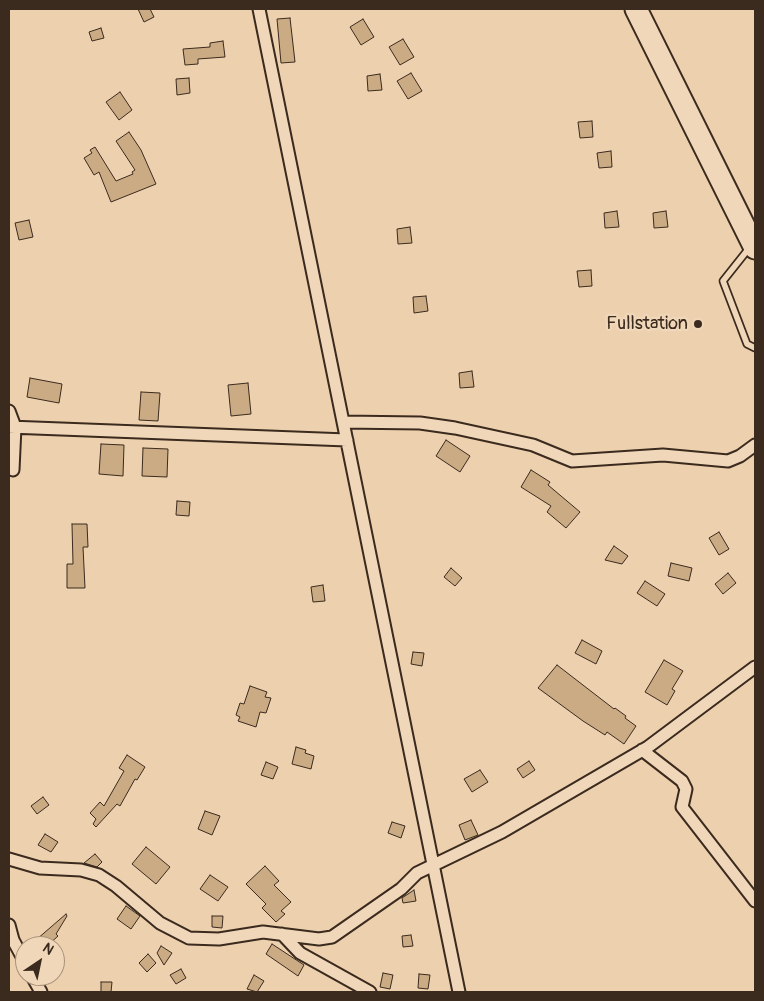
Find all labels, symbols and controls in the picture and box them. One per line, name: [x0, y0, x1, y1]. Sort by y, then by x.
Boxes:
place label: Fullstation: [606, 313, 688, 335]
marker: Fullstation: [692, 318, 704, 330]
north arrow: [15, 936, 65, 986]
text: N: [39, 939, 57, 959]

